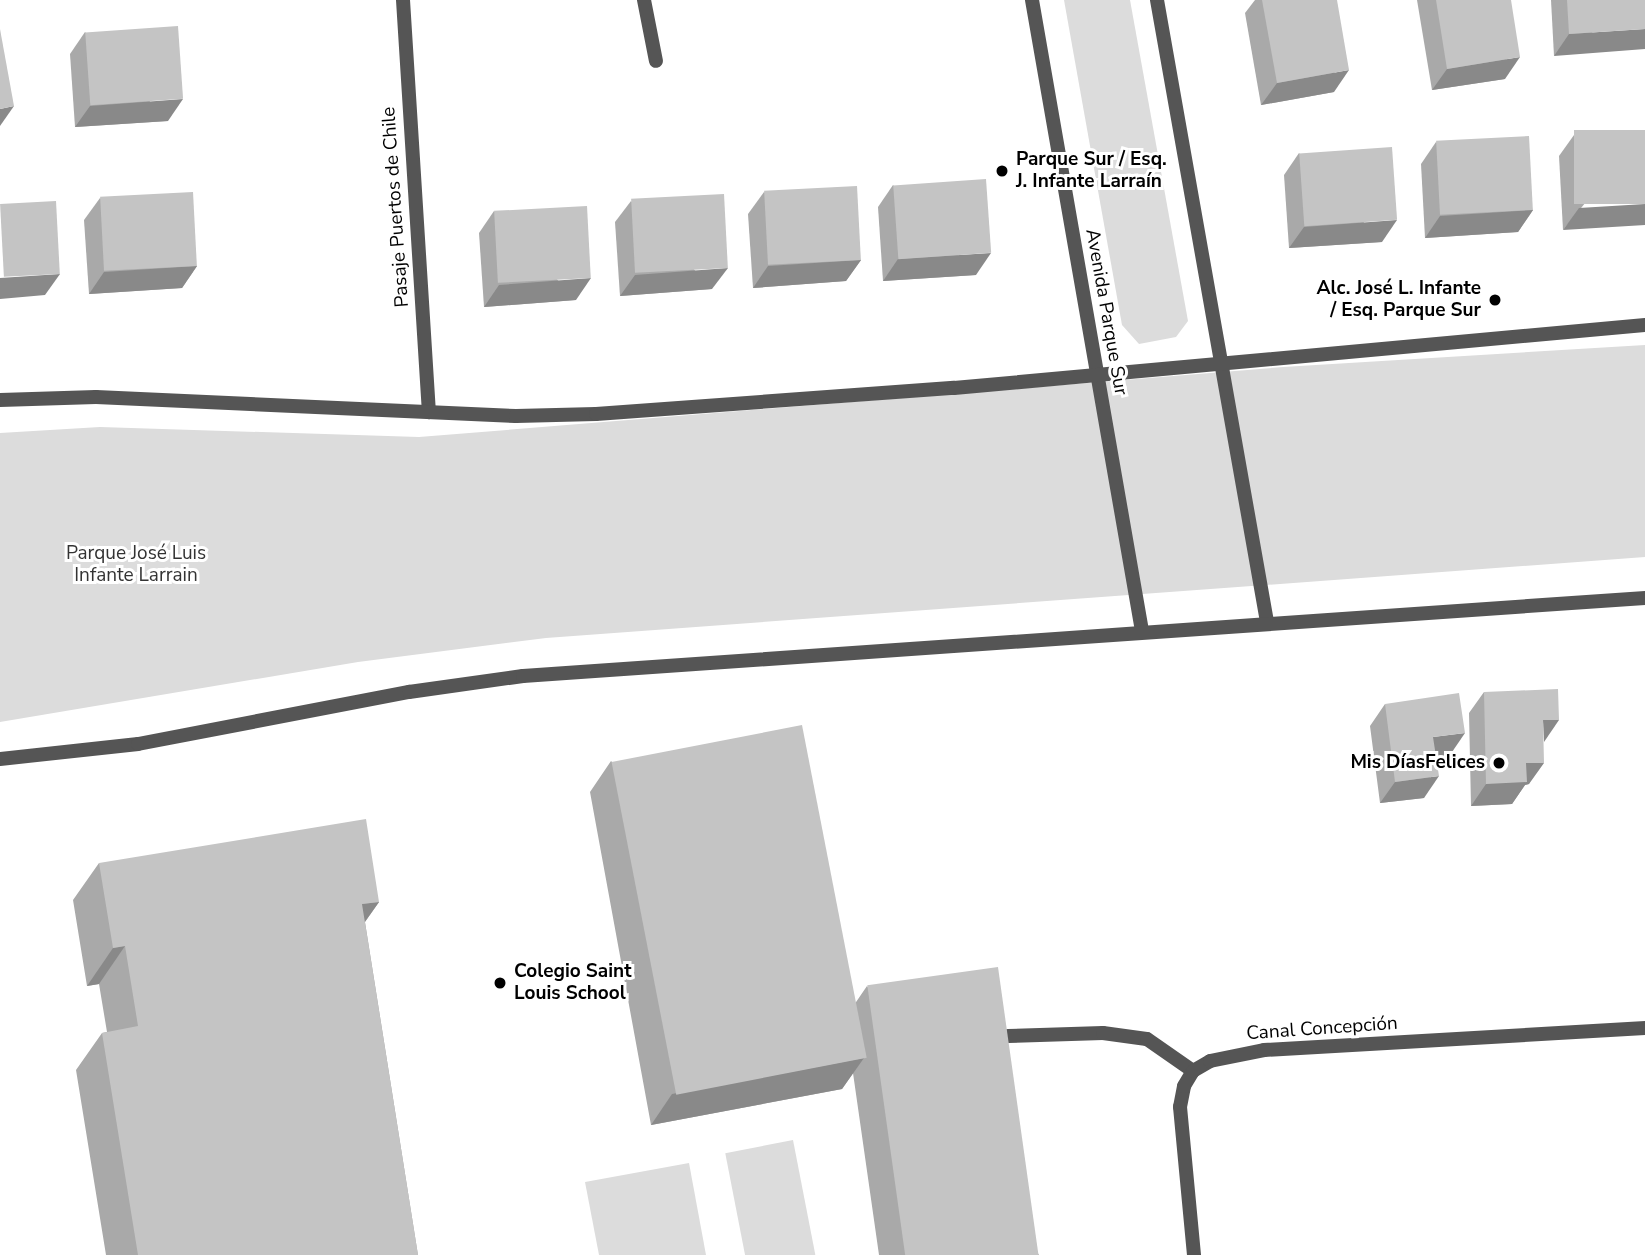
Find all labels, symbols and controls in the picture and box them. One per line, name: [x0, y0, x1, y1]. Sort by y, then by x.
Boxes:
street label: Pasaje Puertos de Chile: [378, 106, 414, 308]
place label: Parque Sur / Esq. J. Infante Larraín: [1016, 149, 1167, 193]
marker: Parque Sur / Esq. J. Infante Larraín: [994, 163, 1010, 179]
street label: Avenida Parque Sur: [1080, 227, 1132, 397]
place label: Alc. José L. Infante / Esq. Parque Sur: [1316, 278, 1481, 322]
marker: Alc. José L. Infante / Esq. Parque Sur: [1487, 292, 1503, 308]
park label: Parque José Luis Infante Larrain: [66, 543, 206, 587]
place label: Mis DíasFelices: [1350, 752, 1485, 774]
marker: Mis DíasFelices: [1491, 755, 1507, 771]
place label: Colegio Saint Louis School: [514, 961, 631, 1005]
marker: Colegio Saint Louis School: [492, 975, 508, 991]
street label: Canal Concepción: [1246, 1012, 1398, 1046]

